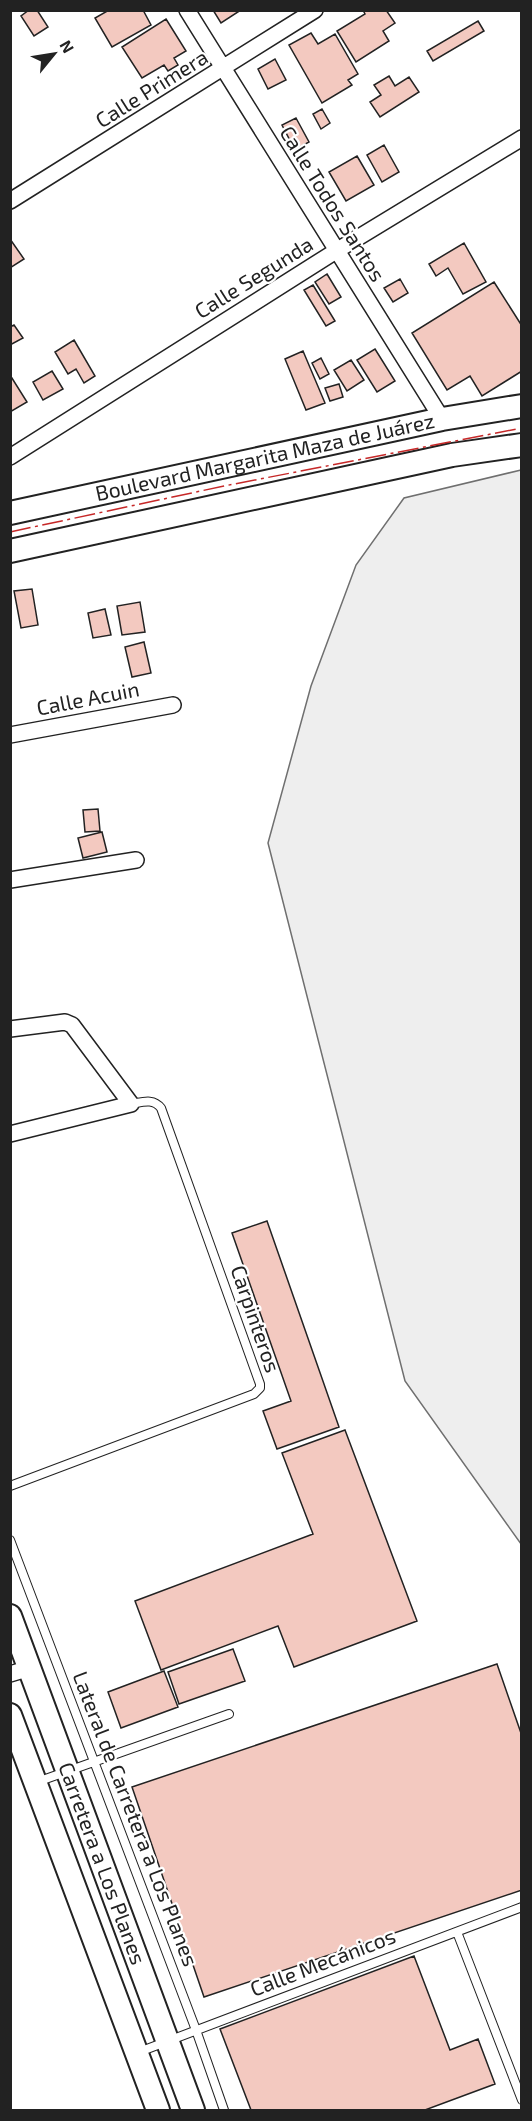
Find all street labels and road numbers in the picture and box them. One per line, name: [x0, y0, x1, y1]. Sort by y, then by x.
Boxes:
street label: Calle Primera: [90, 43, 212, 132]
street label: Calle Todos Santos: [275, 121, 391, 286]
street label: Calle Segunda: [190, 231, 317, 323]
street label: Boulevard Margarita Maza de Juárez: [93, 407, 437, 505]
street label: Calle Acuin: [34, 675, 141, 720]
street label: Carpinteros: [226, 1262, 286, 1375]
street label: Lateral de Carretera a Los Planes: [67, 1668, 203, 1970]
street label: Carretera a Los Planes: [53, 1759, 149, 1969]
street label: Calle Mecánicos: [246, 1922, 399, 2001]

